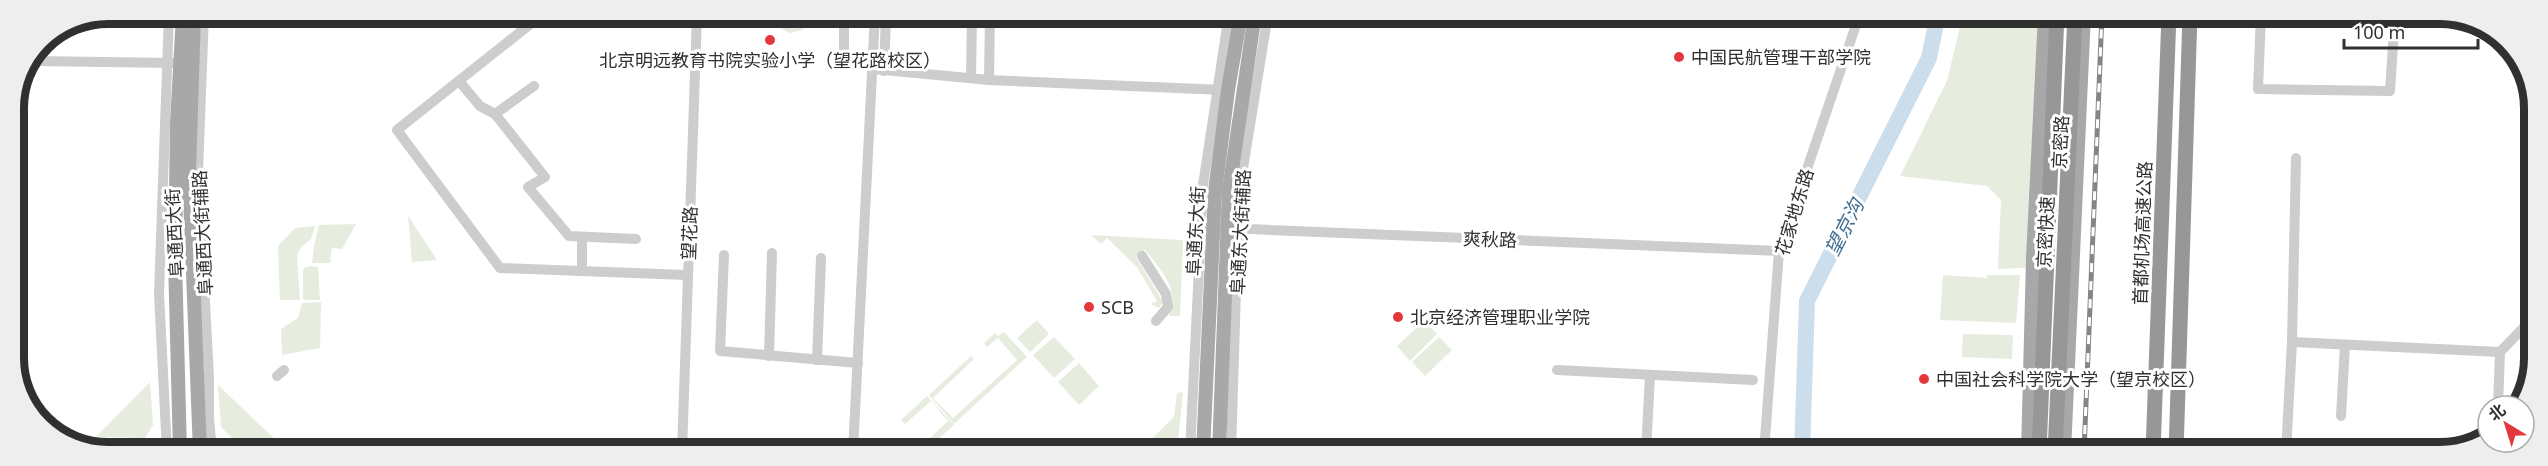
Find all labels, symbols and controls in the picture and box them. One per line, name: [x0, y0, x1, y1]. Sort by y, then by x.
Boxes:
scale bar: [2344, 12, 2478, 50]
text: 100 m: [2353, 20, 2405, 44]
marker: 北京明远教育书院实验小学（望花路校区）: [763, 33, 777, 47]
place label: 中国民航管理干部学院: [1691, 45, 1871, 69]
place label: 北京明远教育书院实验小学（望花路校区）: [599, 48, 941, 72]
marker: 中国民航管理干部学院: [1672, 50, 1686, 64]
street label: 京密路: [2047, 114, 2073, 170]
street label: 首都机场高速公路: [2127, 161, 2157, 305]
street label: 花家地东路: [1769, 165, 1819, 259]
street label: 阜通东大街辅路: [1225, 168, 1255, 296]
street label: 阜通西大街辅路: [187, 169, 217, 297]
street label: 阜通东大街: [1181, 185, 1209, 277]
street label: 阜通西大街: [160, 187, 188, 279]
water label: 望京沟: [1818, 192, 1871, 260]
street label: 京密快速: [2031, 195, 2059, 269]
street label: 望花路: [676, 206, 702, 260]
street label: 爽秋路: [1463, 226, 1517, 252]
place label: SCB: [1101, 295, 1134, 319]
marker: SCB: [1082, 300, 1096, 314]
place label: 北京经济管理职业学院: [1410, 305, 1590, 329]
marker: 北京经济管理职业学院: [1391, 310, 1405, 324]
place label: 中国社会科学院大学（望京校区）: [1936, 367, 2206, 391]
marker: 中国社会科学院大学（望京校区）: [1917, 372, 1931, 386]
north arrow: [2476, 394, 2536, 454]
text: 北: [2484, 399, 2510, 426]

